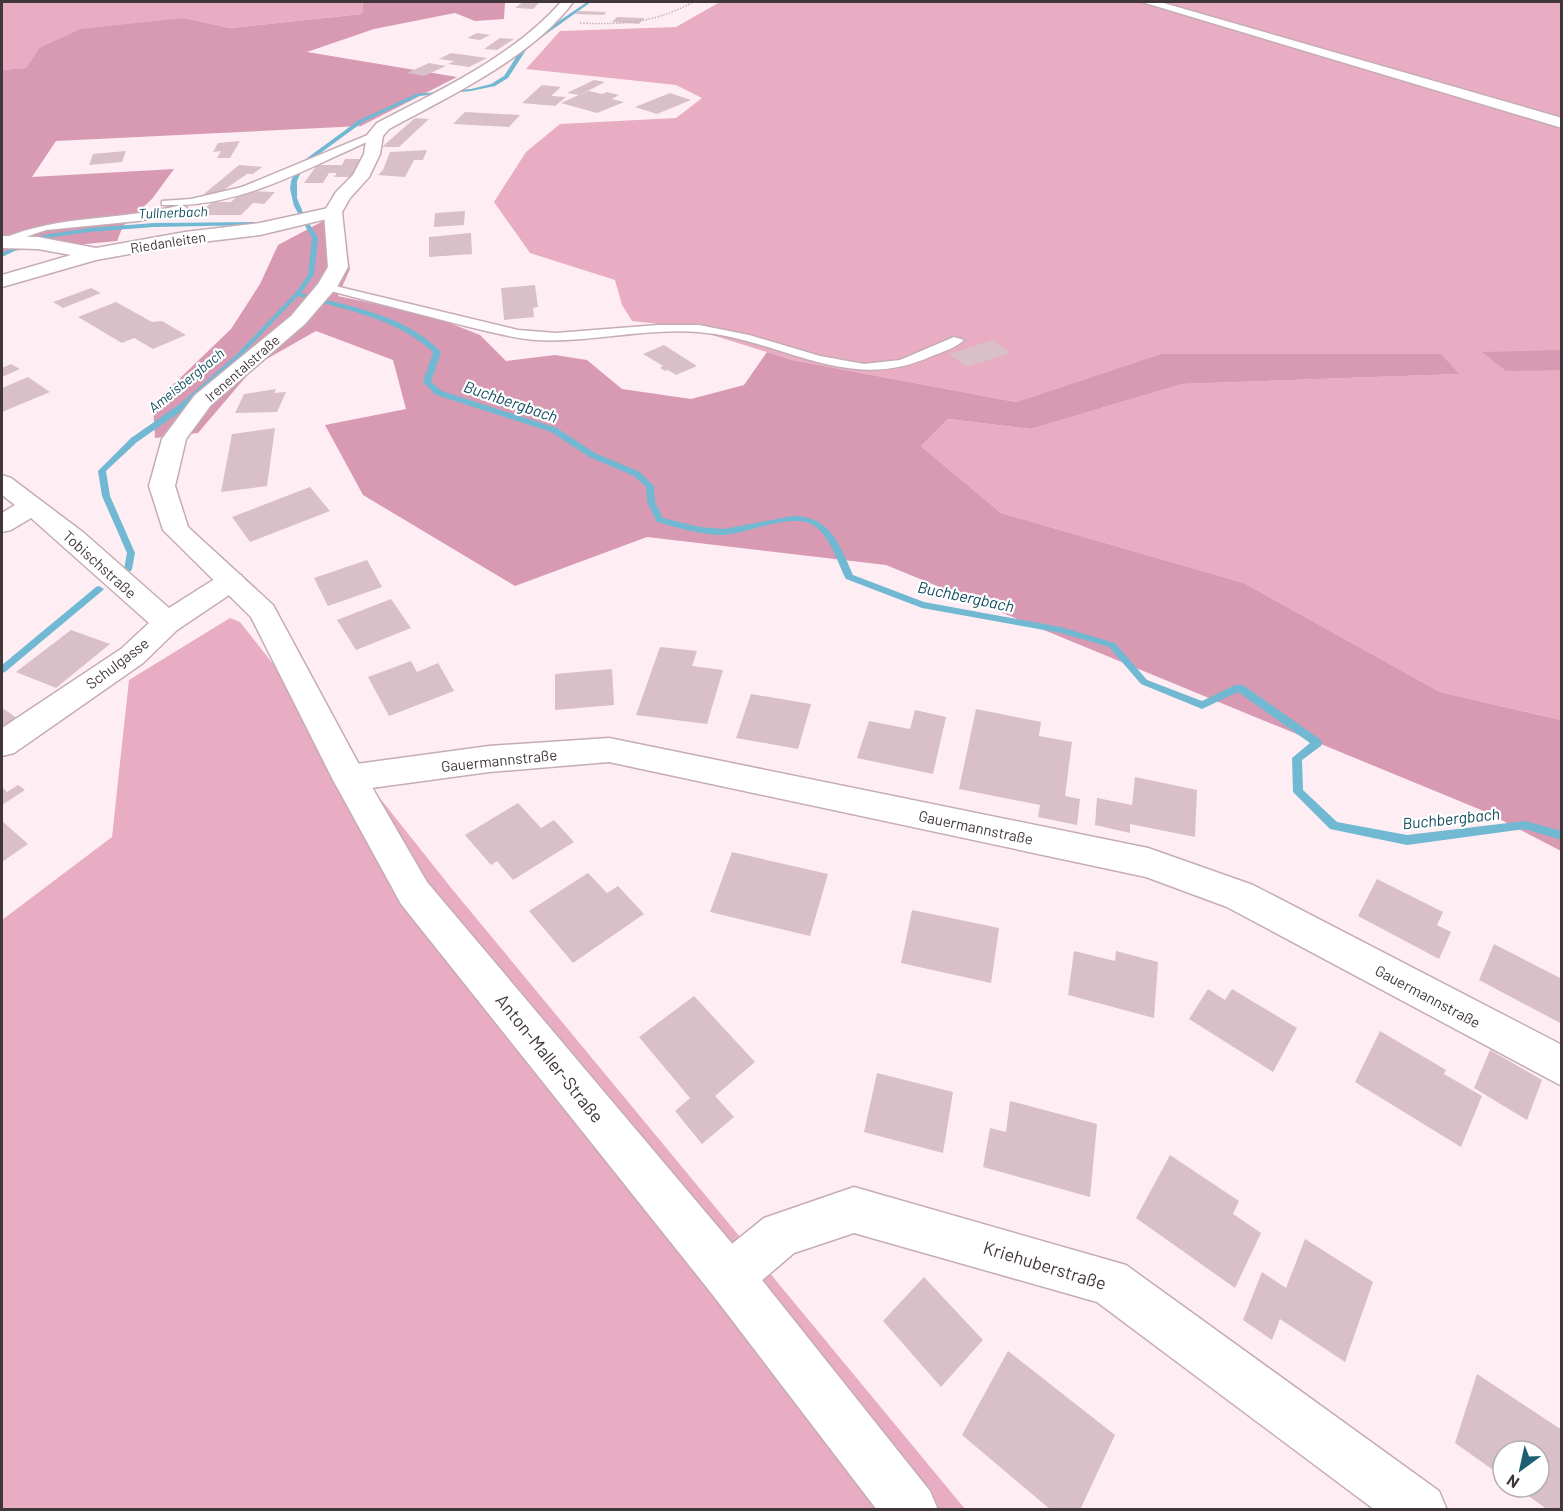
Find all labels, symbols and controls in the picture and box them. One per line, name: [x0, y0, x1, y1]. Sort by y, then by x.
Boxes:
water label: Tullnerbach: [138, 202, 208, 222]
street label: Riedanleiten: [129, 228, 207, 256]
street label: Irenentalstraße: [201, 331, 283, 405]
water label: Ameisbergbach: [145, 344, 227, 416]
water label: Buchbergbach: [462, 376, 560, 426]
street label: Tobischstraße: [59, 526, 141, 602]
water label: Buchbergbach: [916, 577, 1016, 615]
street label: Schulgasse: [82, 634, 152, 692]
street label: Gauermannstraße: [440, 745, 558, 775]
water label: Buchbergbach: [1401, 803, 1501, 833]
street label: Gauermannstraße: [917, 806, 1035, 848]
street label: Gauermannstraße: [1372, 961, 1484, 1031]
street label: Anton-Maller-Straße: [491, 989, 609, 1127]
street label: Kriehuberstraße: [981, 1236, 1109, 1294]
north arrow: [1491, 1439, 1551, 1499]
text: N: [1503, 1471, 1522, 1493]

